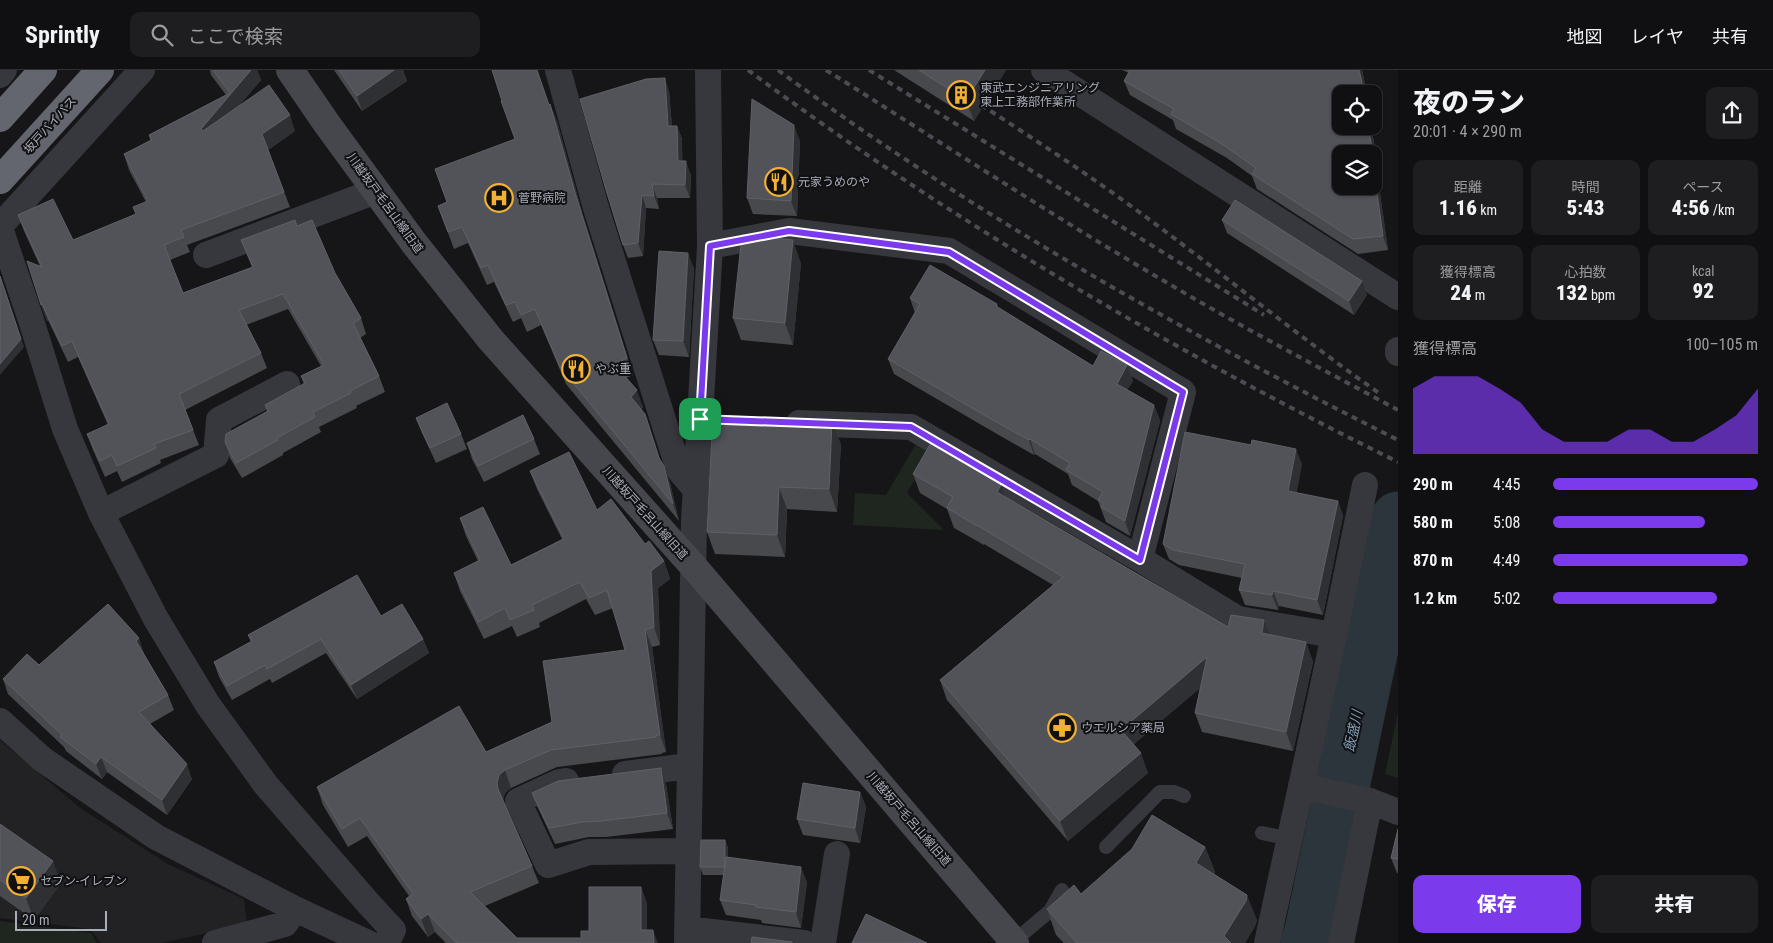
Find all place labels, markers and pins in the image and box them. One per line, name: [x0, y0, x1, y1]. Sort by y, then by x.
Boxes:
building icon: 東武エンジニアリング 東上工務部作業所: [946, 80, 976, 110]
place label: 東武エンジニアリング 東上工務部作業所: [980, 81, 1100, 109]
restaurant icon: 元家うめのや: [764, 167, 794, 197]
place label: 元家うめのや: [798, 175, 870, 189]
hospital icon: 菅野病院: [484, 183, 514, 213]
place label: 菅野病院: [518, 191, 566, 205]
restaurant icon: やぶ重: [561, 354, 591, 384]
place label: やぶ重: [595, 362, 631, 376]
pin: [679, 398, 721, 440]
pharmacy icon: ウエルシア薬局: [1047, 713, 1077, 743]
place label: ウエルシア薬局: [1081, 721, 1165, 735]
supermarket icon: セブン-イレブン: [6, 866, 36, 896]
place label: セブン-イレブン: [40, 874, 127, 888]

